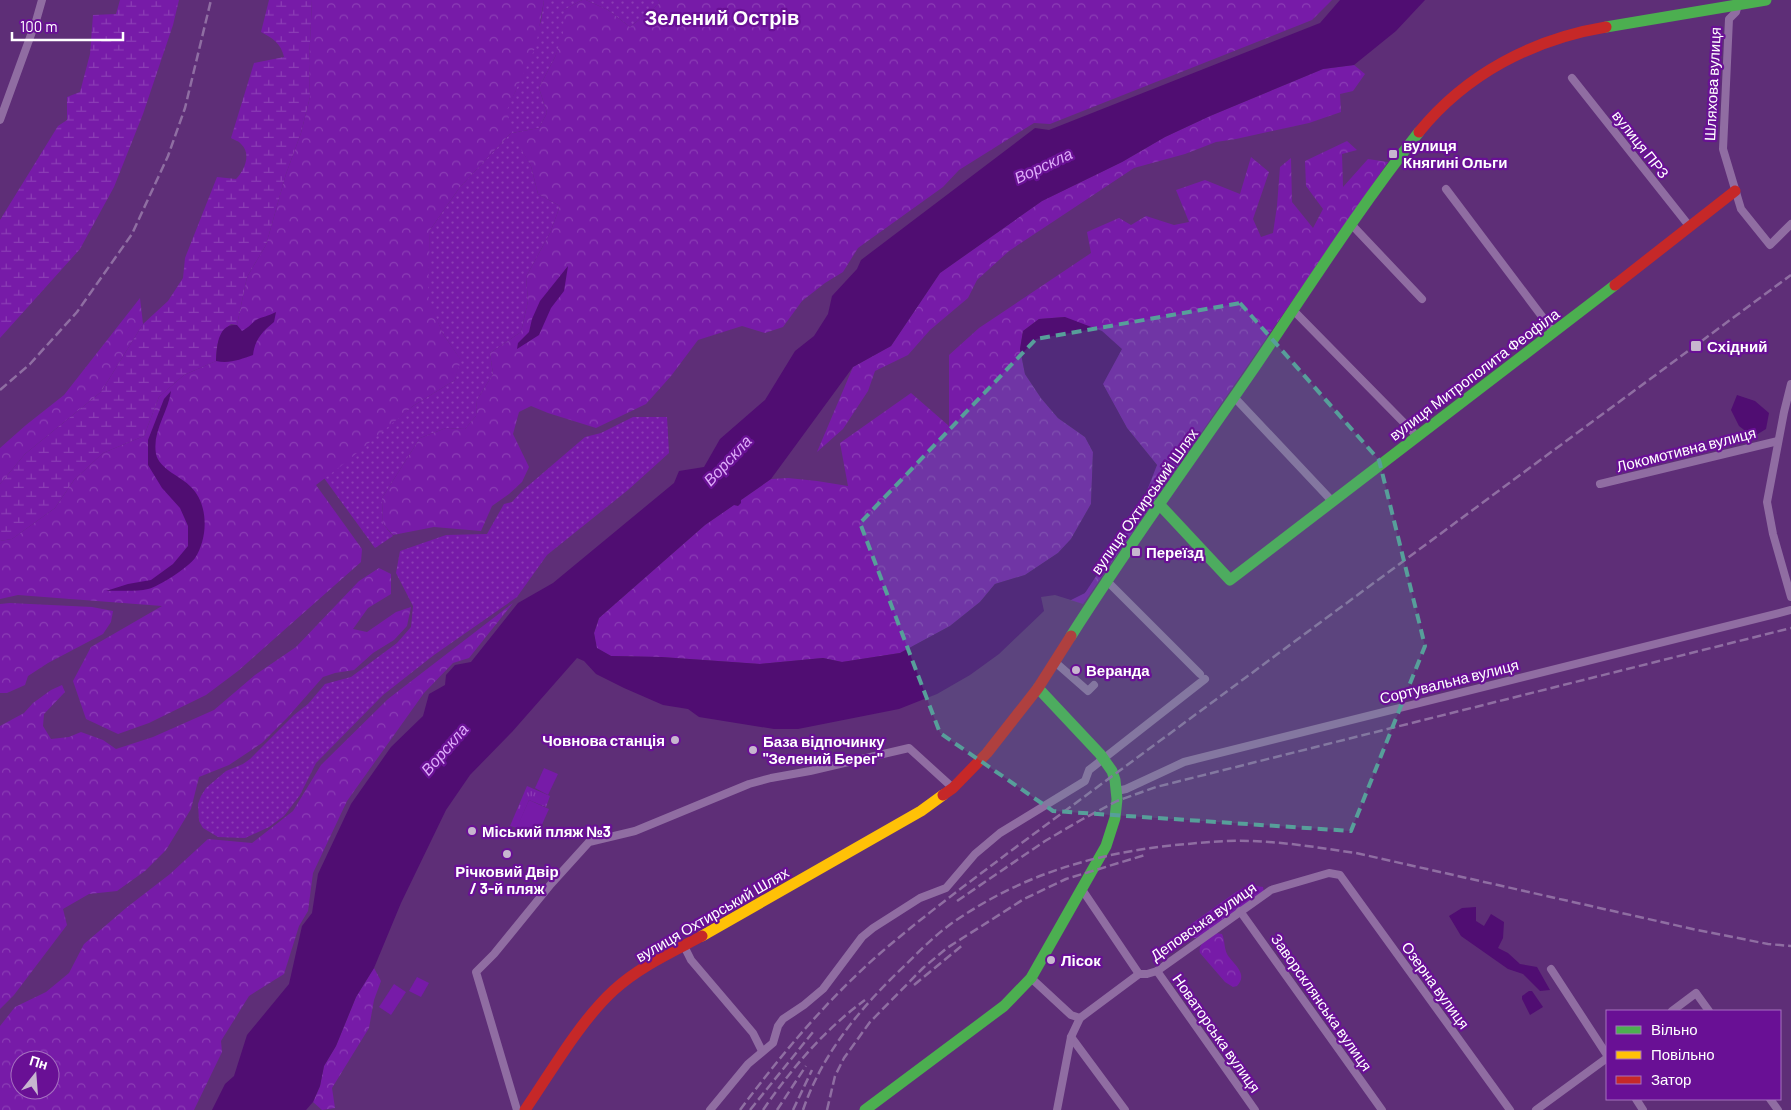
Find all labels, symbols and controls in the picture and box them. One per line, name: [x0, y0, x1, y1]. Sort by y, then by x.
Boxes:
district label: Зелений Острів: [645, 5, 799, 29]
scale bar: [12, 10, 124, 42]
text: 100 m: [20, 17, 58, 35]
street label: Шляхова вулиця: [1700, 27, 1724, 141]
street label: вулиця ПРЗ: [1609, 106, 1673, 182]
place label: вулиця Княгині Ольги: [1403, 136, 1507, 171]
water label: Ворскла: [1011, 143, 1075, 187]
marker: вулиця Княгині Ольги: [1387, 148, 1399, 160]
street label: вулиця Митрополита Феофіла: [1385, 304, 1563, 444]
place label: Східний: [1707, 337, 1767, 355]
marker: Східний: [1689, 339, 1703, 353]
street label: Локомотивна вулиця: [1614, 423, 1758, 475]
street label: вулиця Охтирський Шлях: [1087, 424, 1202, 577]
water label: Ворскла: [699, 431, 755, 489]
place label: Переїзд: [1146, 543, 1204, 561]
marker: Переїзд: [1130, 546, 1142, 558]
street label: Сортувальна вулиця: [1378, 655, 1520, 707]
place label: Веранда: [1086, 661, 1150, 679]
marker: Веранда: [1070, 664, 1082, 676]
water label: Ворскла: [417, 719, 472, 779]
place label: Човнова станція: [542, 731, 665, 749]
place label: База відпочинку "Зелений Берег": [763, 732, 885, 767]
marker: Човнова станція: [669, 734, 681, 746]
marker: База відпочинку "Зелений Берег": [747, 744, 759, 756]
place label: Міський пляж №3: [482, 822, 611, 840]
marker: Міський пляж №3: [466, 825, 478, 837]
marker: Річковий Двір / 3-й пляж: [501, 848, 513, 860]
place label: Річковий Двір / 3-й пляж: [455, 862, 559, 897]
street label: вулиця Охтирський Шлях: [632, 862, 792, 965]
street label: Деповська вулиця: [1147, 878, 1259, 964]
street label: Заворсклянська вулиця: [1268, 930, 1376, 1074]
street label: Озерна вулиця: [1398, 938, 1474, 1032]
place label: Лісок: [1061, 951, 1101, 969]
marker: Лісок: [1045, 954, 1057, 966]
street label: Новаторська вулиця: [1169, 970, 1265, 1096]
legend: [1606, 1010, 1781, 1100]
text: Вільно: [1651, 1020, 1698, 1038]
text: Повільно: [1651, 1045, 1715, 1063]
north arrow: [10, 1050, 60, 1100]
text: Пн: [28, 1051, 50, 1073]
text: Затор: [1651, 1070, 1691, 1088]

